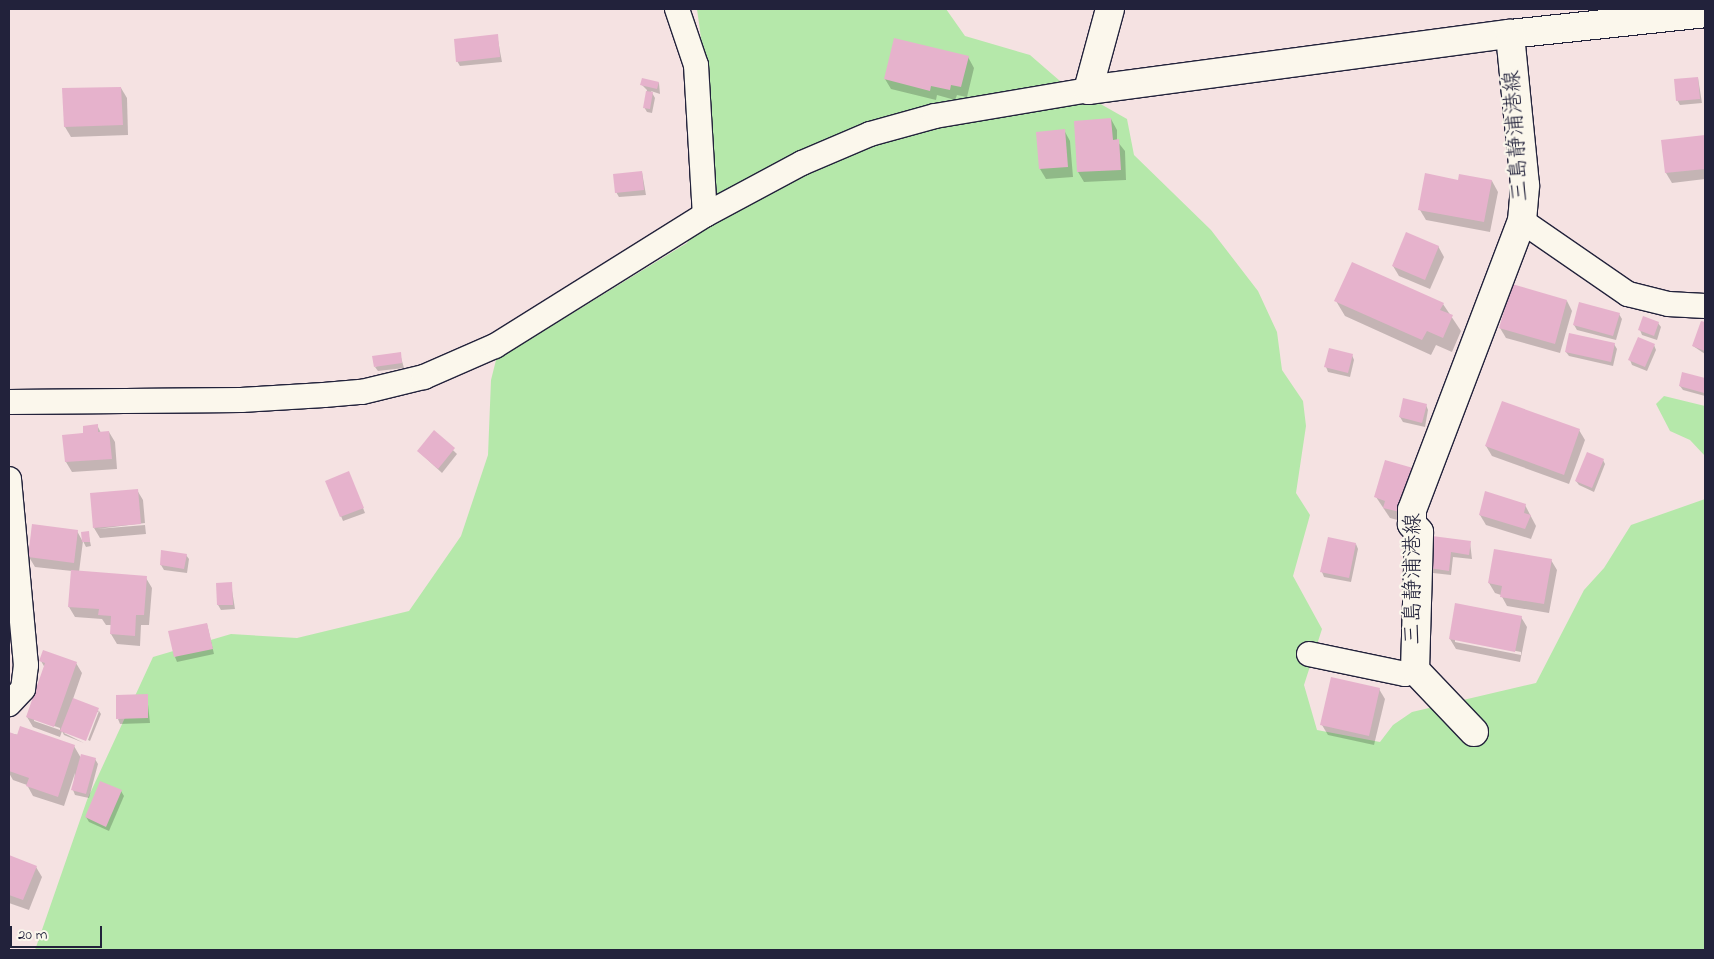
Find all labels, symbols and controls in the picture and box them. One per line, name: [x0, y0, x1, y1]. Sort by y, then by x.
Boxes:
street label: 三島静浦港線: [1500, 69, 1536, 203]
street label: 三島静浦港線: [1402, 513, 1428, 645]
scale bar: [12, 916, 105, 948]
text: 20 m: [18, 924, 47, 946]

